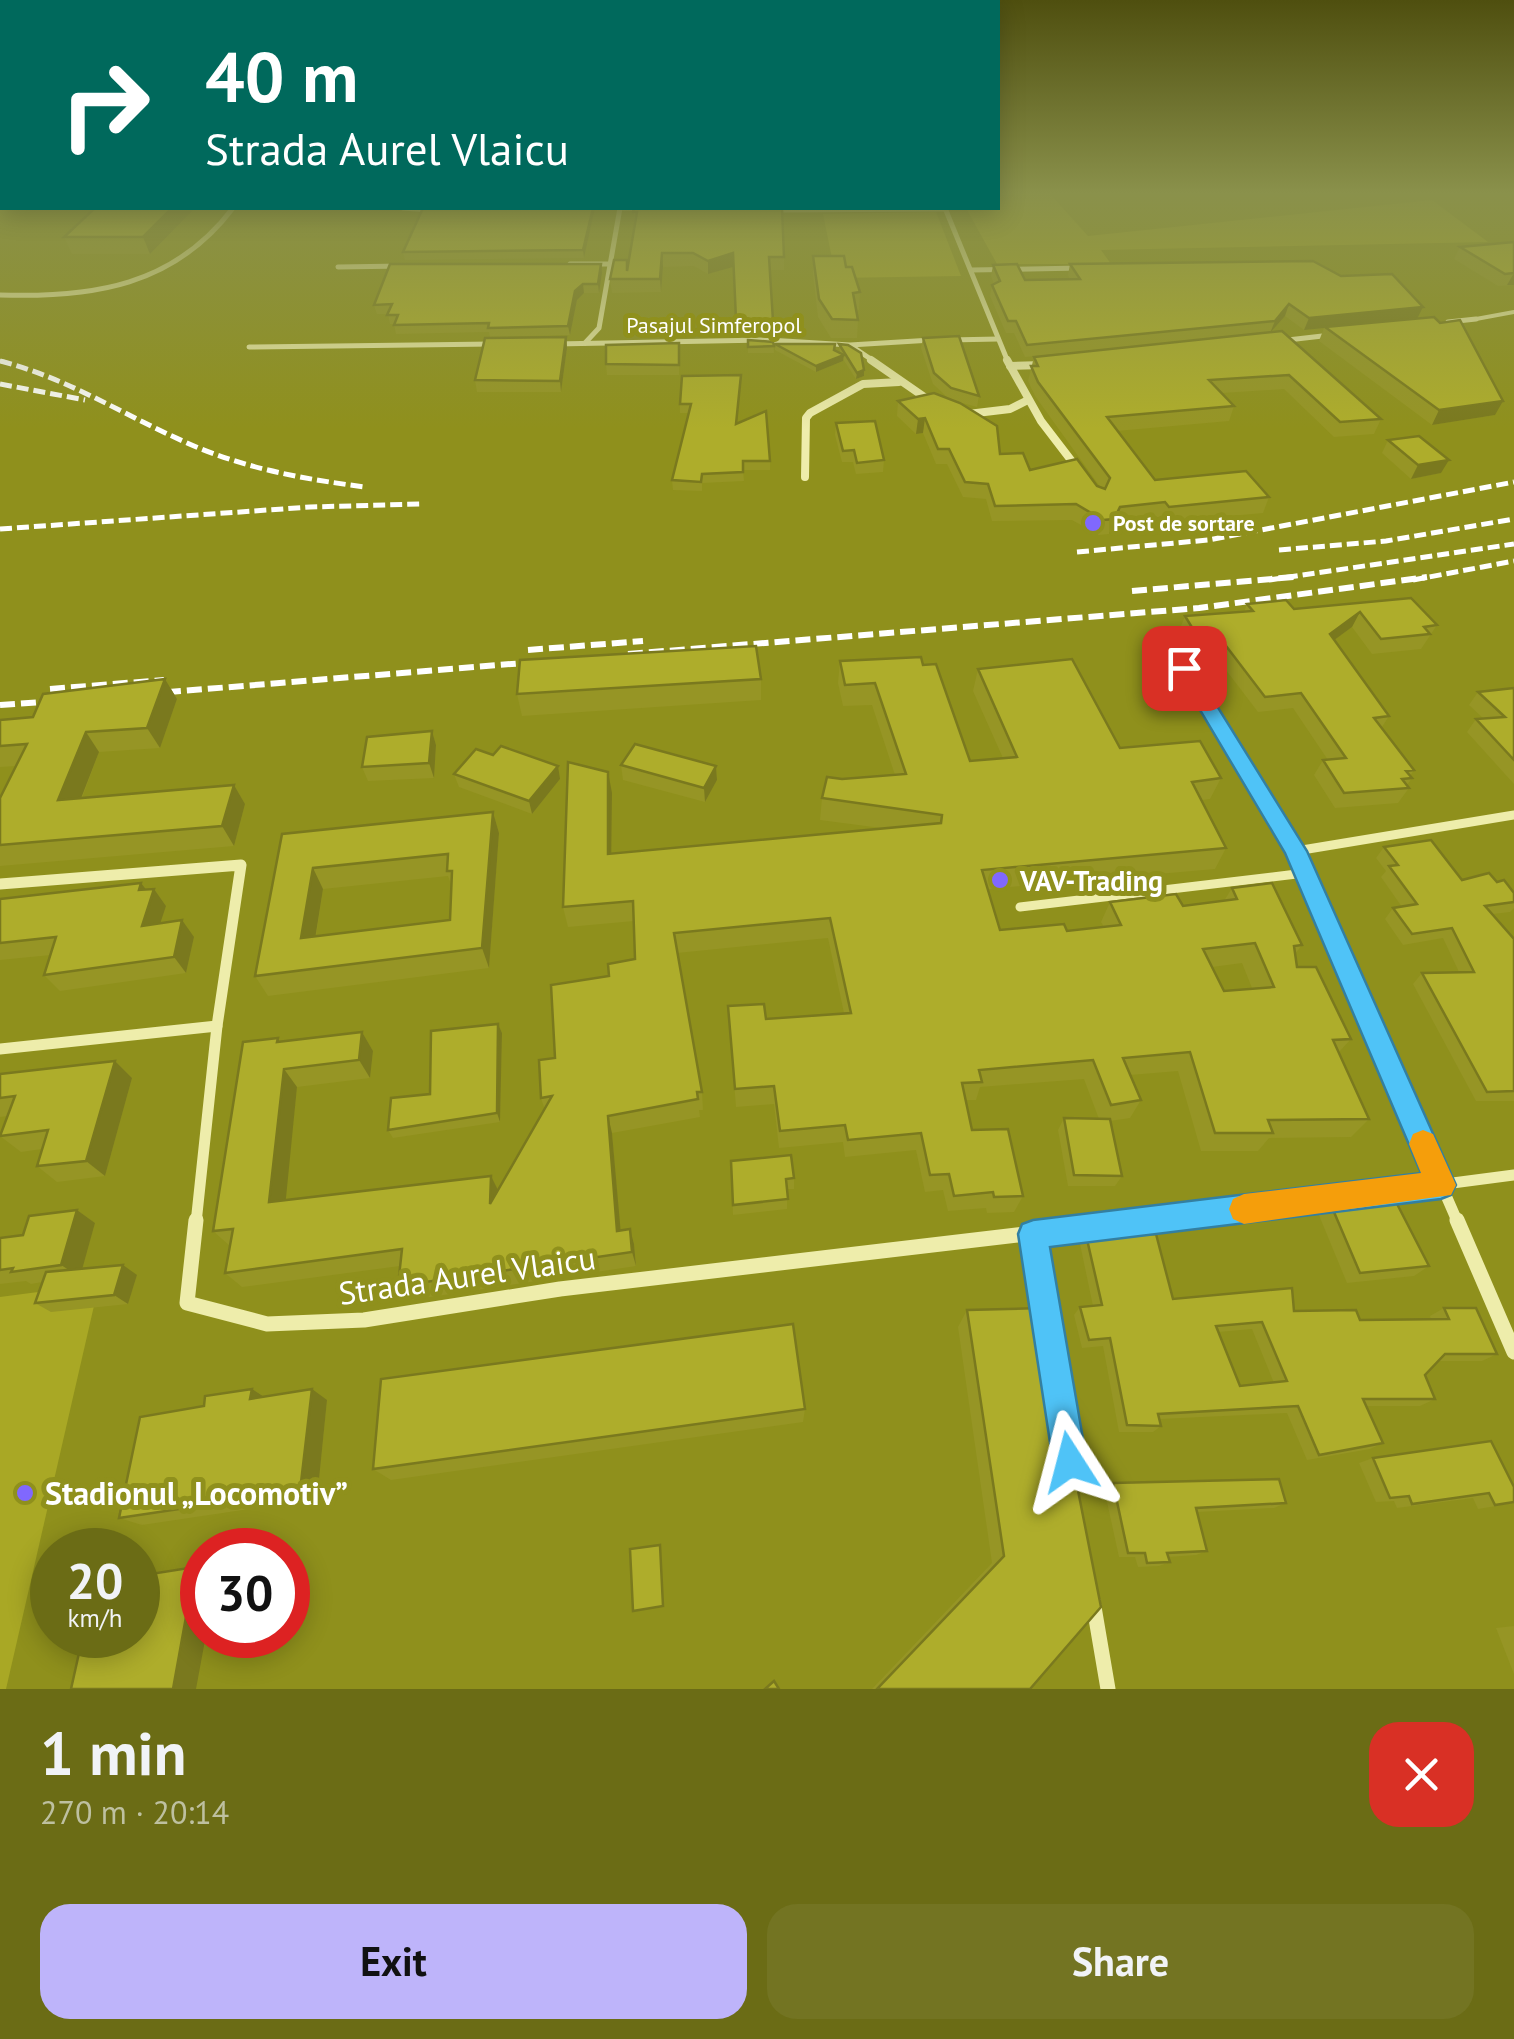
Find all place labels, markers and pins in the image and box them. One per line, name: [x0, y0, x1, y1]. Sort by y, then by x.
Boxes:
place label: Post de sortare: [1113, 509, 1255, 537]
marker: Post de sortare: [1082, 512, 1104, 534]
pin: [1142, 626, 1227, 711]
place label: VAV-Trading: [1019, 862, 1163, 899]
marker: VAV-Trading: [989, 869, 1011, 891]
place label: Stadionul „Locomotiv”: [45, 1472, 348, 1514]
marker: Stadionul „Locomotiv”: [14, 1482, 36, 1504]

